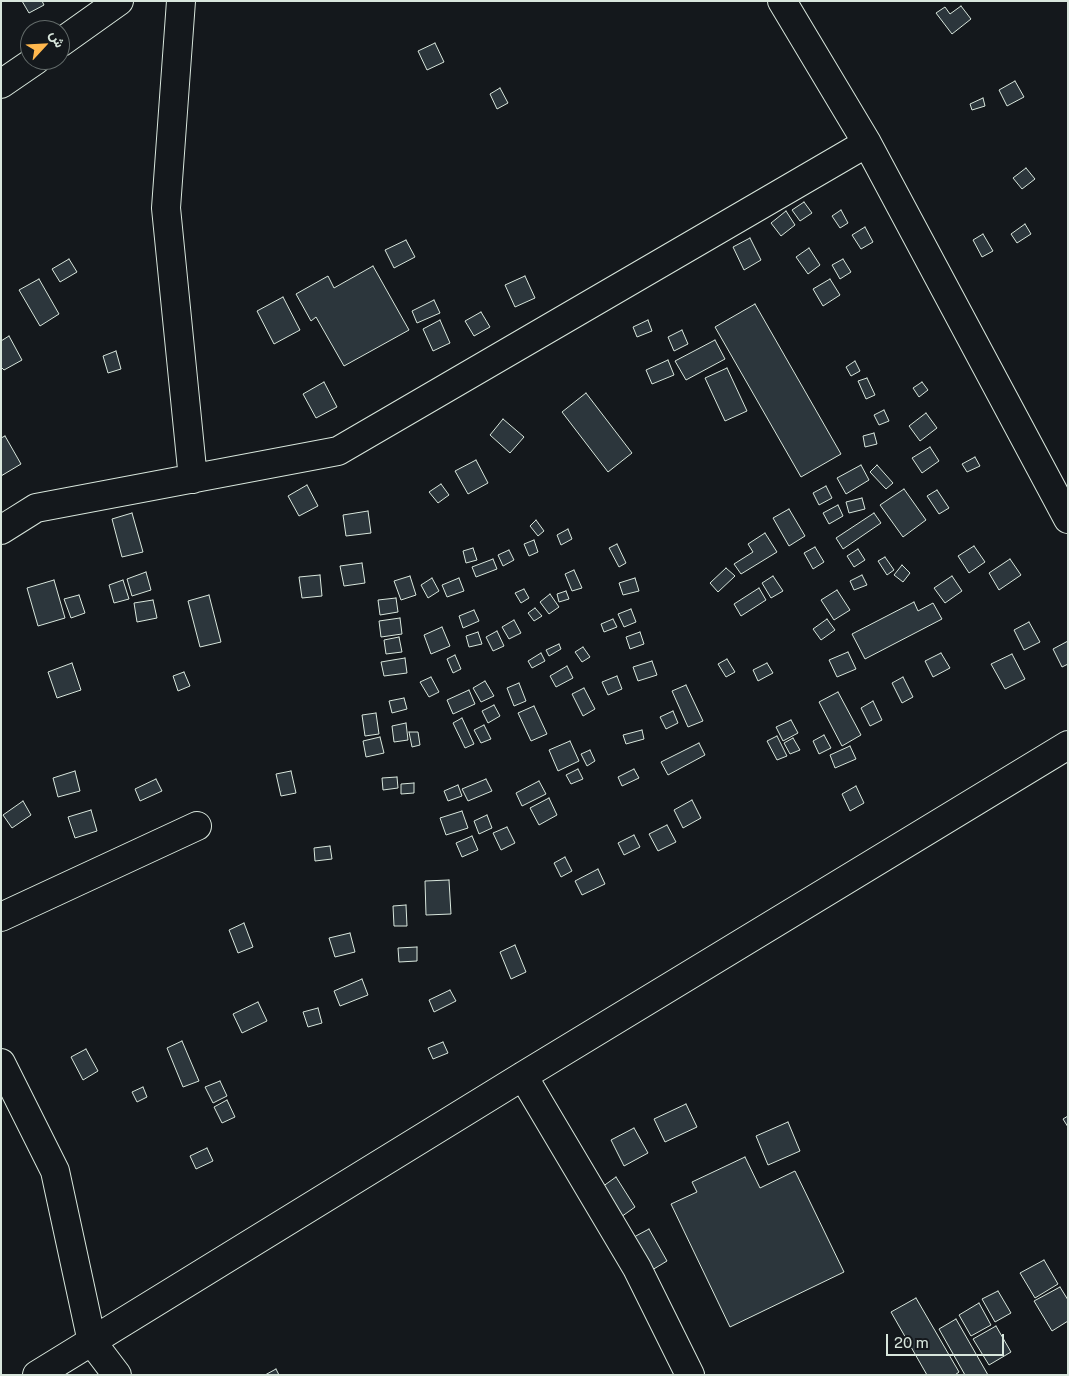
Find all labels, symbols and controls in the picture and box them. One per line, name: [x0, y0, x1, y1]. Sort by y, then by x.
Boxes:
north arrow: [20, 20, 70, 70]
text: ش: [47, 28, 68, 50]
scale bar: [889, 1324, 1006, 1356]
text: 20 m: [894, 1334, 929, 1351]

